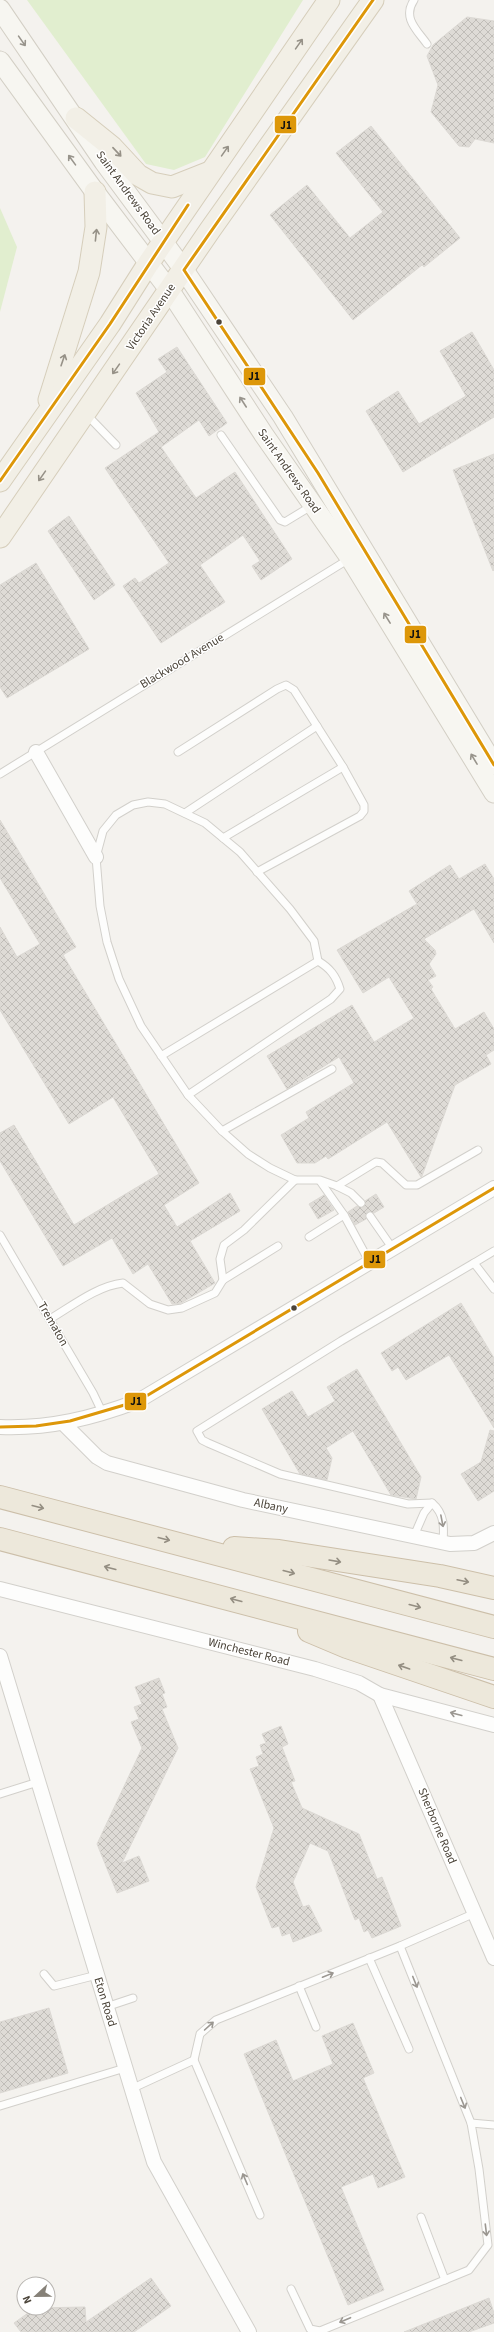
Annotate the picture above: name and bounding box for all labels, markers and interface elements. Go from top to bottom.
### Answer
one-way arrow [18,35,26,46]
one-way arrow [295,38,303,49]
line badge: J1 [274,115,297,134]
text: J1 [280,118,292,133]
one-way arrow [221,145,229,156]
one-way arrow [112,147,122,157]
street label: Saint Andrews Road [92,148,164,238]
one-way arrow [68,155,76,166]
one-way arrow [92,229,99,242]
street label: Victoria Avenue [122,280,180,354]
unlabelled marker [214,317,224,327]
one-way arrow [59,355,67,367]
one-way arrow [112,363,120,374]
line badge: J1 [243,367,266,386]
text: J1 [248,369,260,384]
one-way arrow [239,397,247,408]
street label: Saint Andrews Road [253,425,325,517]
one-way arrow [38,470,46,481]
one-way arrow [383,612,391,624]
line badge: J1 [404,625,427,644]
text: J1 [409,627,421,642]
street label: Blackwood Avenue [137,629,227,693]
one-way arrow [469,753,477,765]
line badge: J1 [363,1250,386,1269]
text: J1 [369,1252,381,1267]
street label: Trematon [33,1299,73,1349]
unlabelled marker [289,1303,299,1313]
line badge: J1 [124,1392,147,1411]
text: J1 [130,1394,142,1409]
street label: Albany [252,1494,290,1518]
one-way arrow [31,1504,44,1511]
one-way arrow [439,1515,447,1528]
one-way arrow [157,1536,170,1543]
one-way arrow [328,1557,341,1565]
one-way arrow [104,1563,117,1571]
one-way arrow [283,1569,296,1576]
one-way arrow [456,1577,469,1585]
one-way arrow [230,1596,243,1604]
one-way arrow [408,1603,421,1610]
street label: Winchester Road [206,1634,292,1670]
one-way arrow [450,1655,463,1662]
one-way arrow [398,1663,411,1670]
one-way arrow [450,1710,463,1717]
street label: Sherborne Road [413,1785,461,1867]
one-way arrow [322,1970,334,1978]
street label: Eton Road [89,1975,121,2029]
one-way arrow [411,1976,419,1988]
one-way arrow [204,2021,215,2030]
one-way arrow [459,2096,467,2108]
one-way arrow [240,2174,248,2186]
one-way arrow [482,2223,490,2236]
north arrow [16,2276,56,2316]
text: N [19,2293,36,2306]
one-way arrow [340,2317,352,2325]

